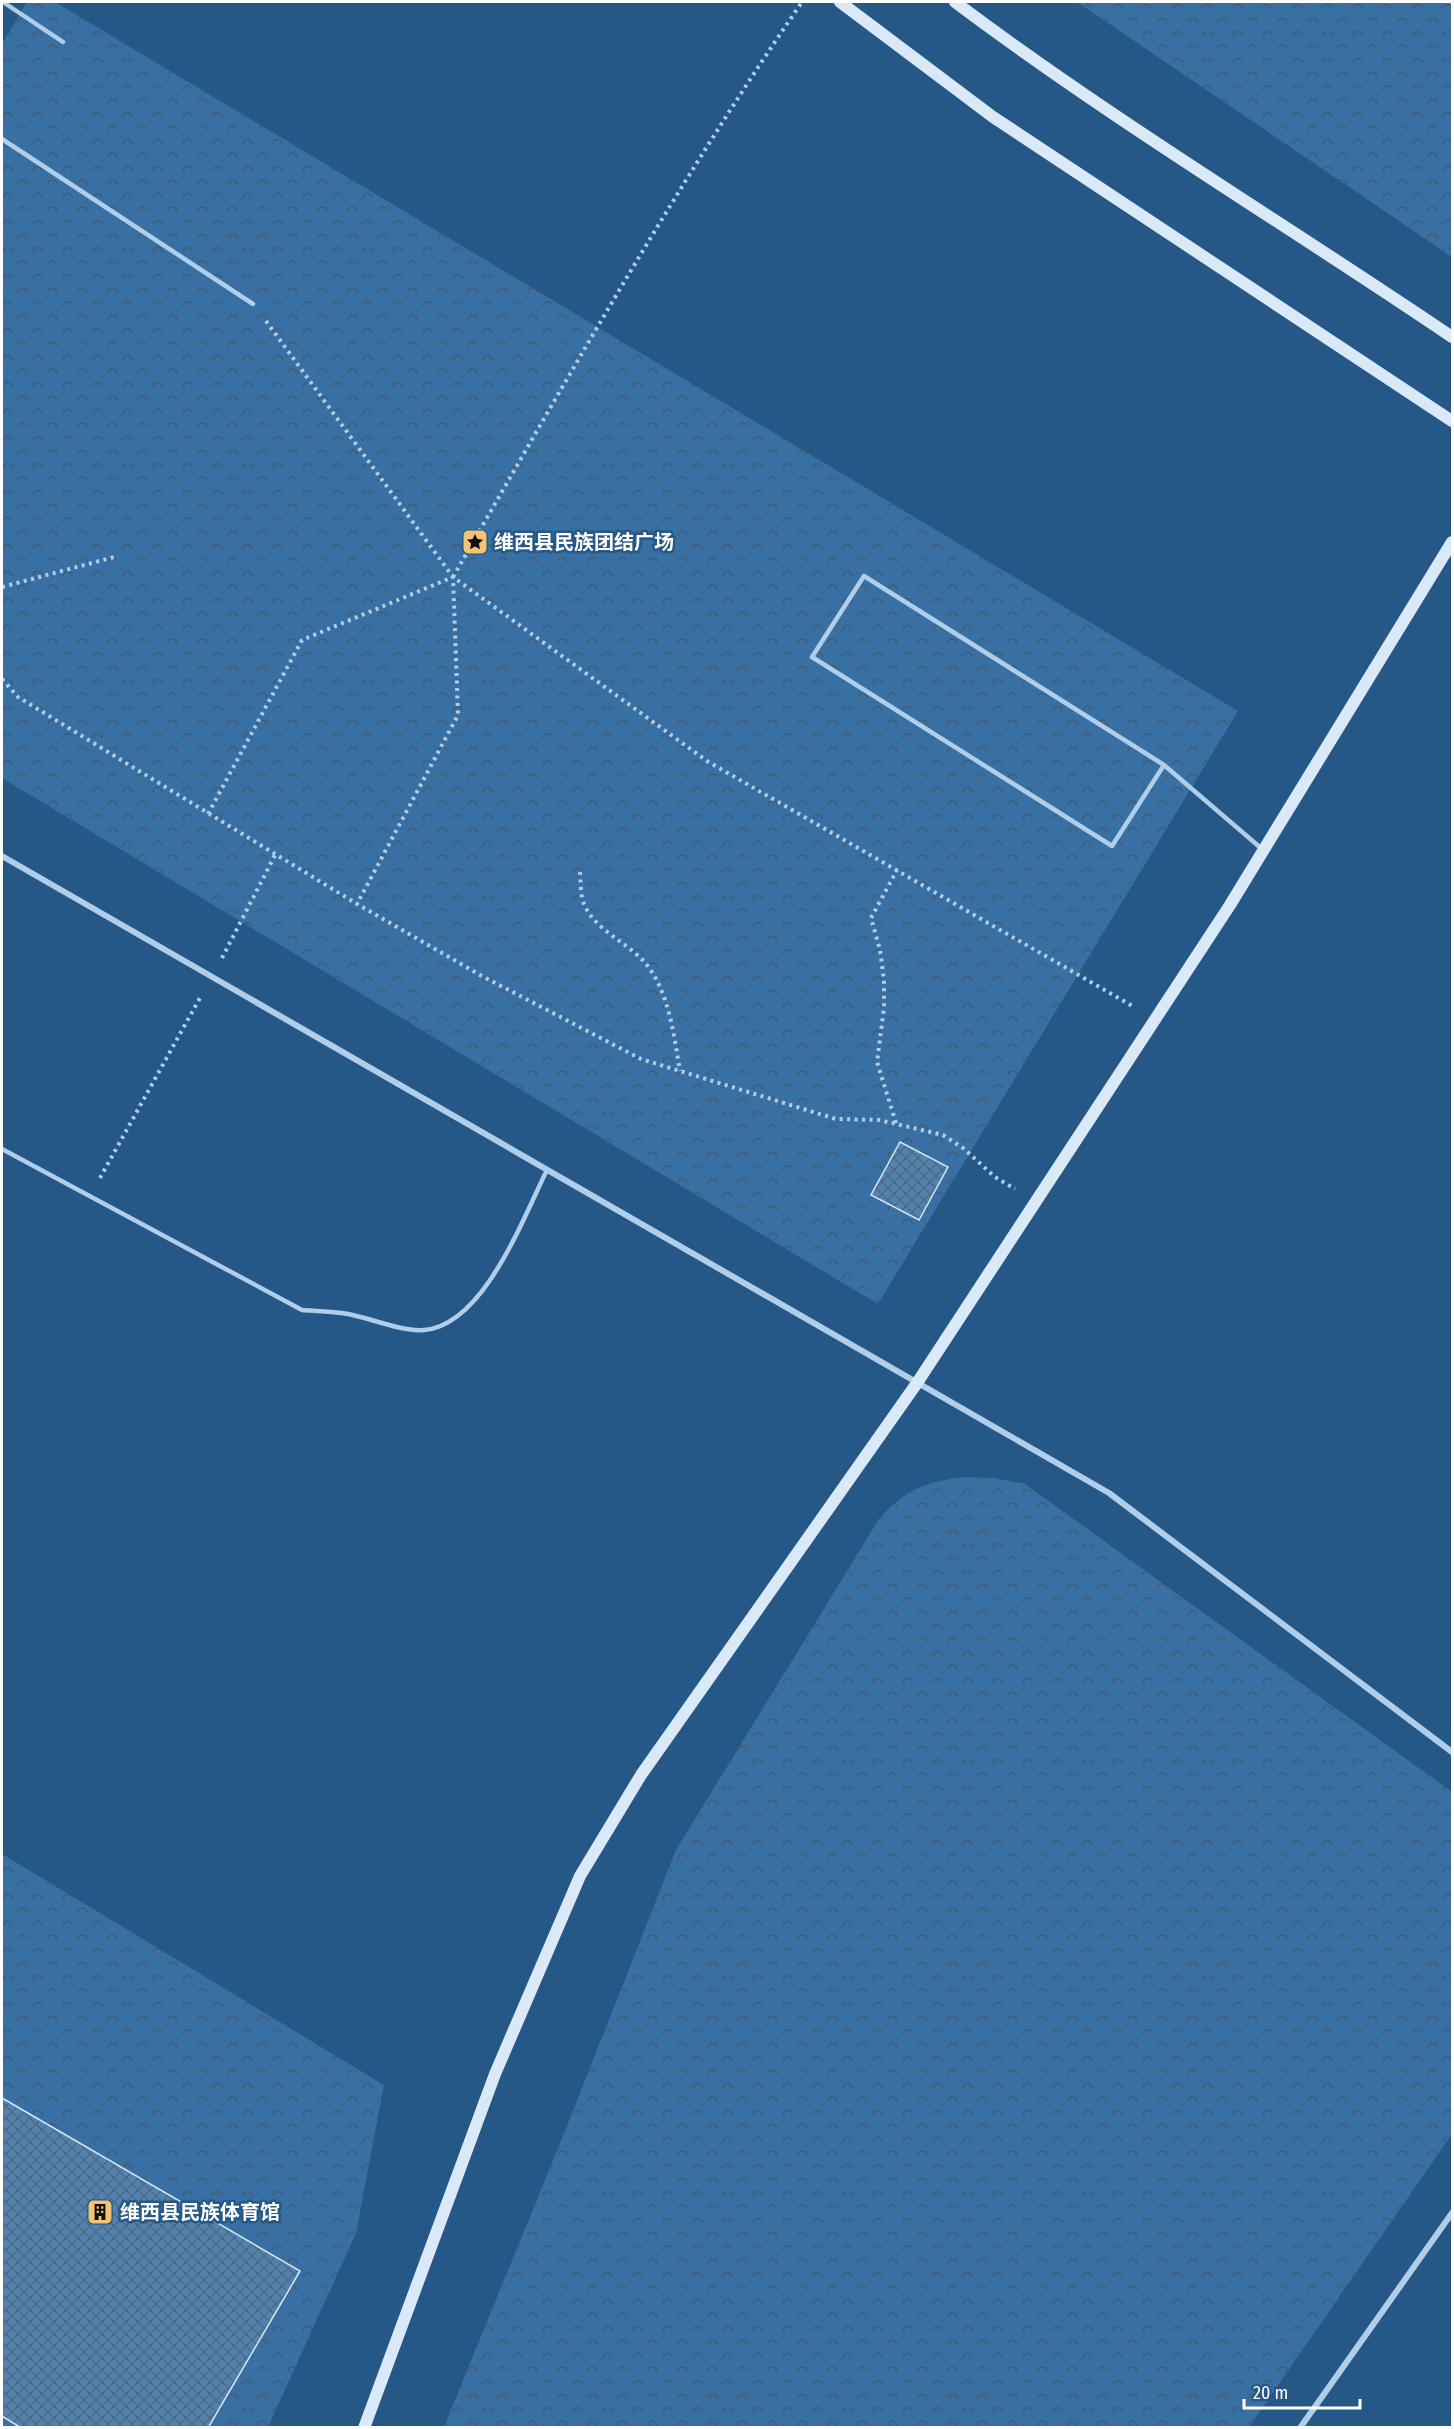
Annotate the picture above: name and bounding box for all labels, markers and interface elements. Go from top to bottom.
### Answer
place icon: 维西县民族团结广场 [460,527,490,557]
place label: 维西县民族团结广场 [494,530,674,554]
building icon: 维西县民族体育馆 [85,2197,115,2227]
place label: 维西县民族体育馆 [120,2200,280,2224]
scale bar [1244,2372,1360,2410]
text: 20 m [1253,2382,1288,2404]

